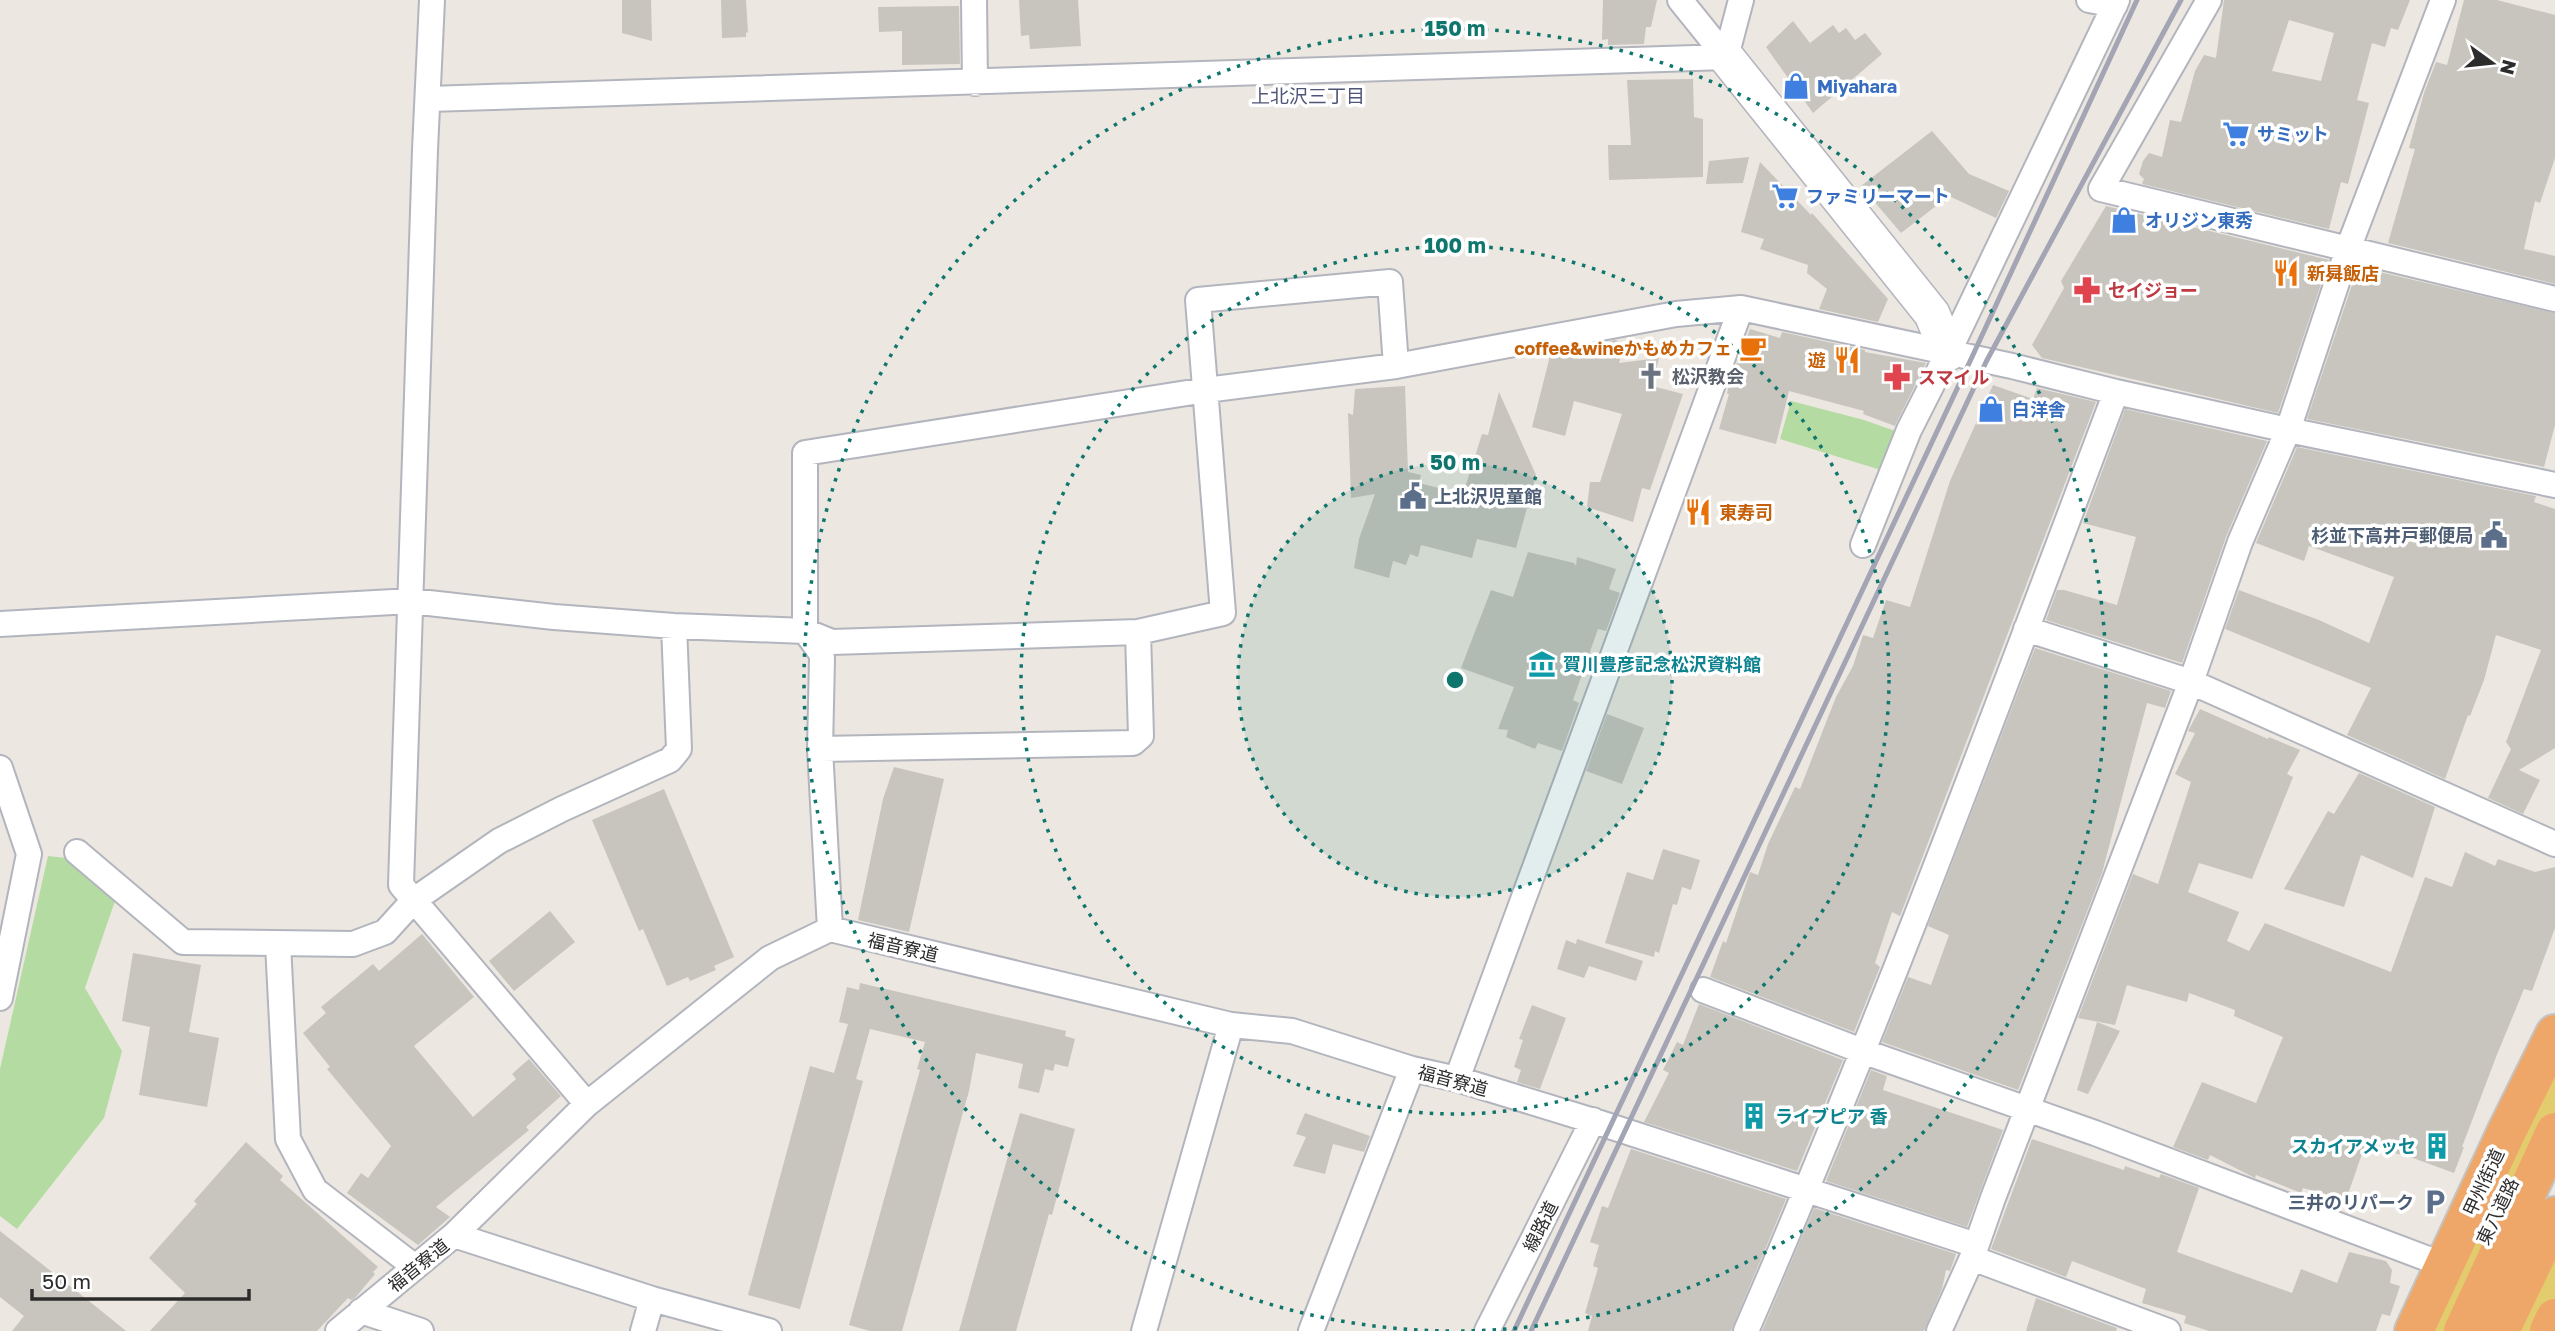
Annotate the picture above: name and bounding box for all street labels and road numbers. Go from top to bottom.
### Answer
street label: 福音寮道 [865,928,941,966]
street label: 福音寮道 [1415,1060,1491,1100]
street label: 甲州街道 [2458,1145,2508,1219]
street label: 東八道路 [2471,1174,2523,1248]
street label: 線路道 [1518,1197,1562,1255]
street label: 福音寮道 [383,1234,453,1296]

